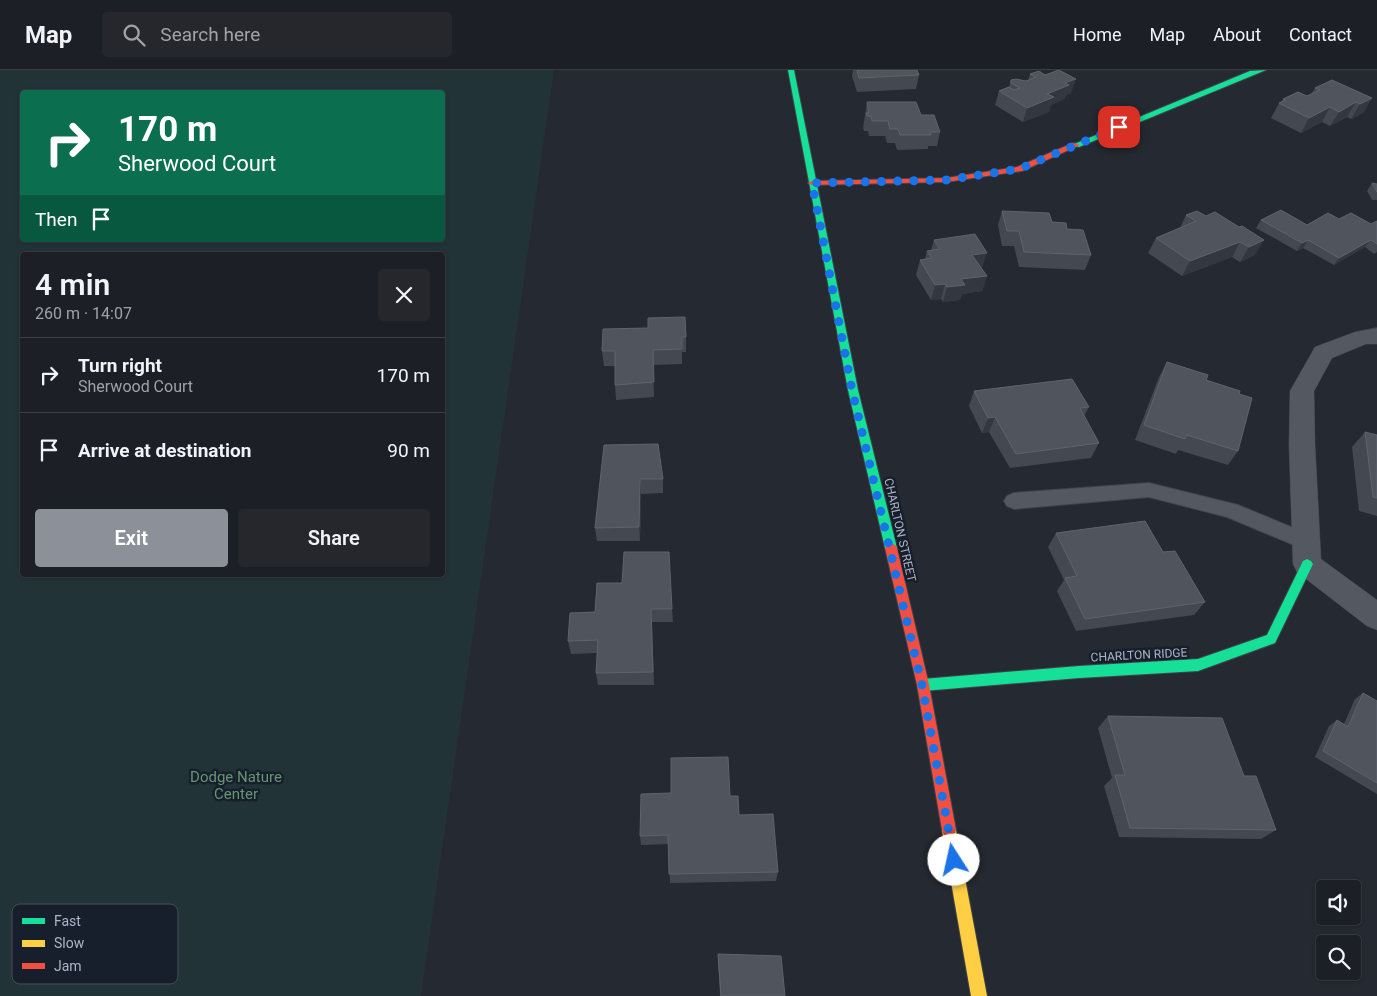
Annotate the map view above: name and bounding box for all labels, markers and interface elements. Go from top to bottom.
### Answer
search box [102,12,452,57]
text: Map [25,21,72,49]
icon: search [120,21,148,49]
text: Search here [160,23,260,46]
text: Home [1073,24,1122,45]
text: Map [1150,24,1185,45]
text: About [1213,24,1261,45]
text: Contact [1289,24,1352,45]
pin [1098,106,1140,148]
text: 170 m [118,109,217,150]
icon: right [35,110,100,175]
icon: arrive [1105,113,1133,141]
text: Sherwood Court [118,151,276,176]
icon: arrive [87,205,115,233]
text: Then [35,208,77,231]
text: 4 min [35,267,110,302]
button: close [378,269,430,321]
text: 260 m · 14:07 [35,304,132,323]
text: Turn right [78,354,162,377]
icon: right [35,361,63,389]
text: 170 m [377,364,430,387]
text: Sherwood Court [78,377,193,396]
icon: arrive [35,436,63,464]
text: Arrive at destination [78,439,251,462]
text: 90 m [387,439,430,462]
street label: CHARLTON STREET [881,477,919,583]
button: Exit [35,509,228,567]
button: Share [238,509,430,567]
street label: CHARLTON RIDGE [1090,645,1188,665]
park label: Dodge Nature Center [190,768,282,803]
position arrow [927,833,979,885]
map controls [1316,880,1361,980]
button: sound [1316,880,1361,925]
legend [12,904,178,984]
text: Fast [54,913,81,929]
text: Slow [54,935,85,951]
button: search [1316,935,1361,980]
text: Jam [54,958,82,974]

